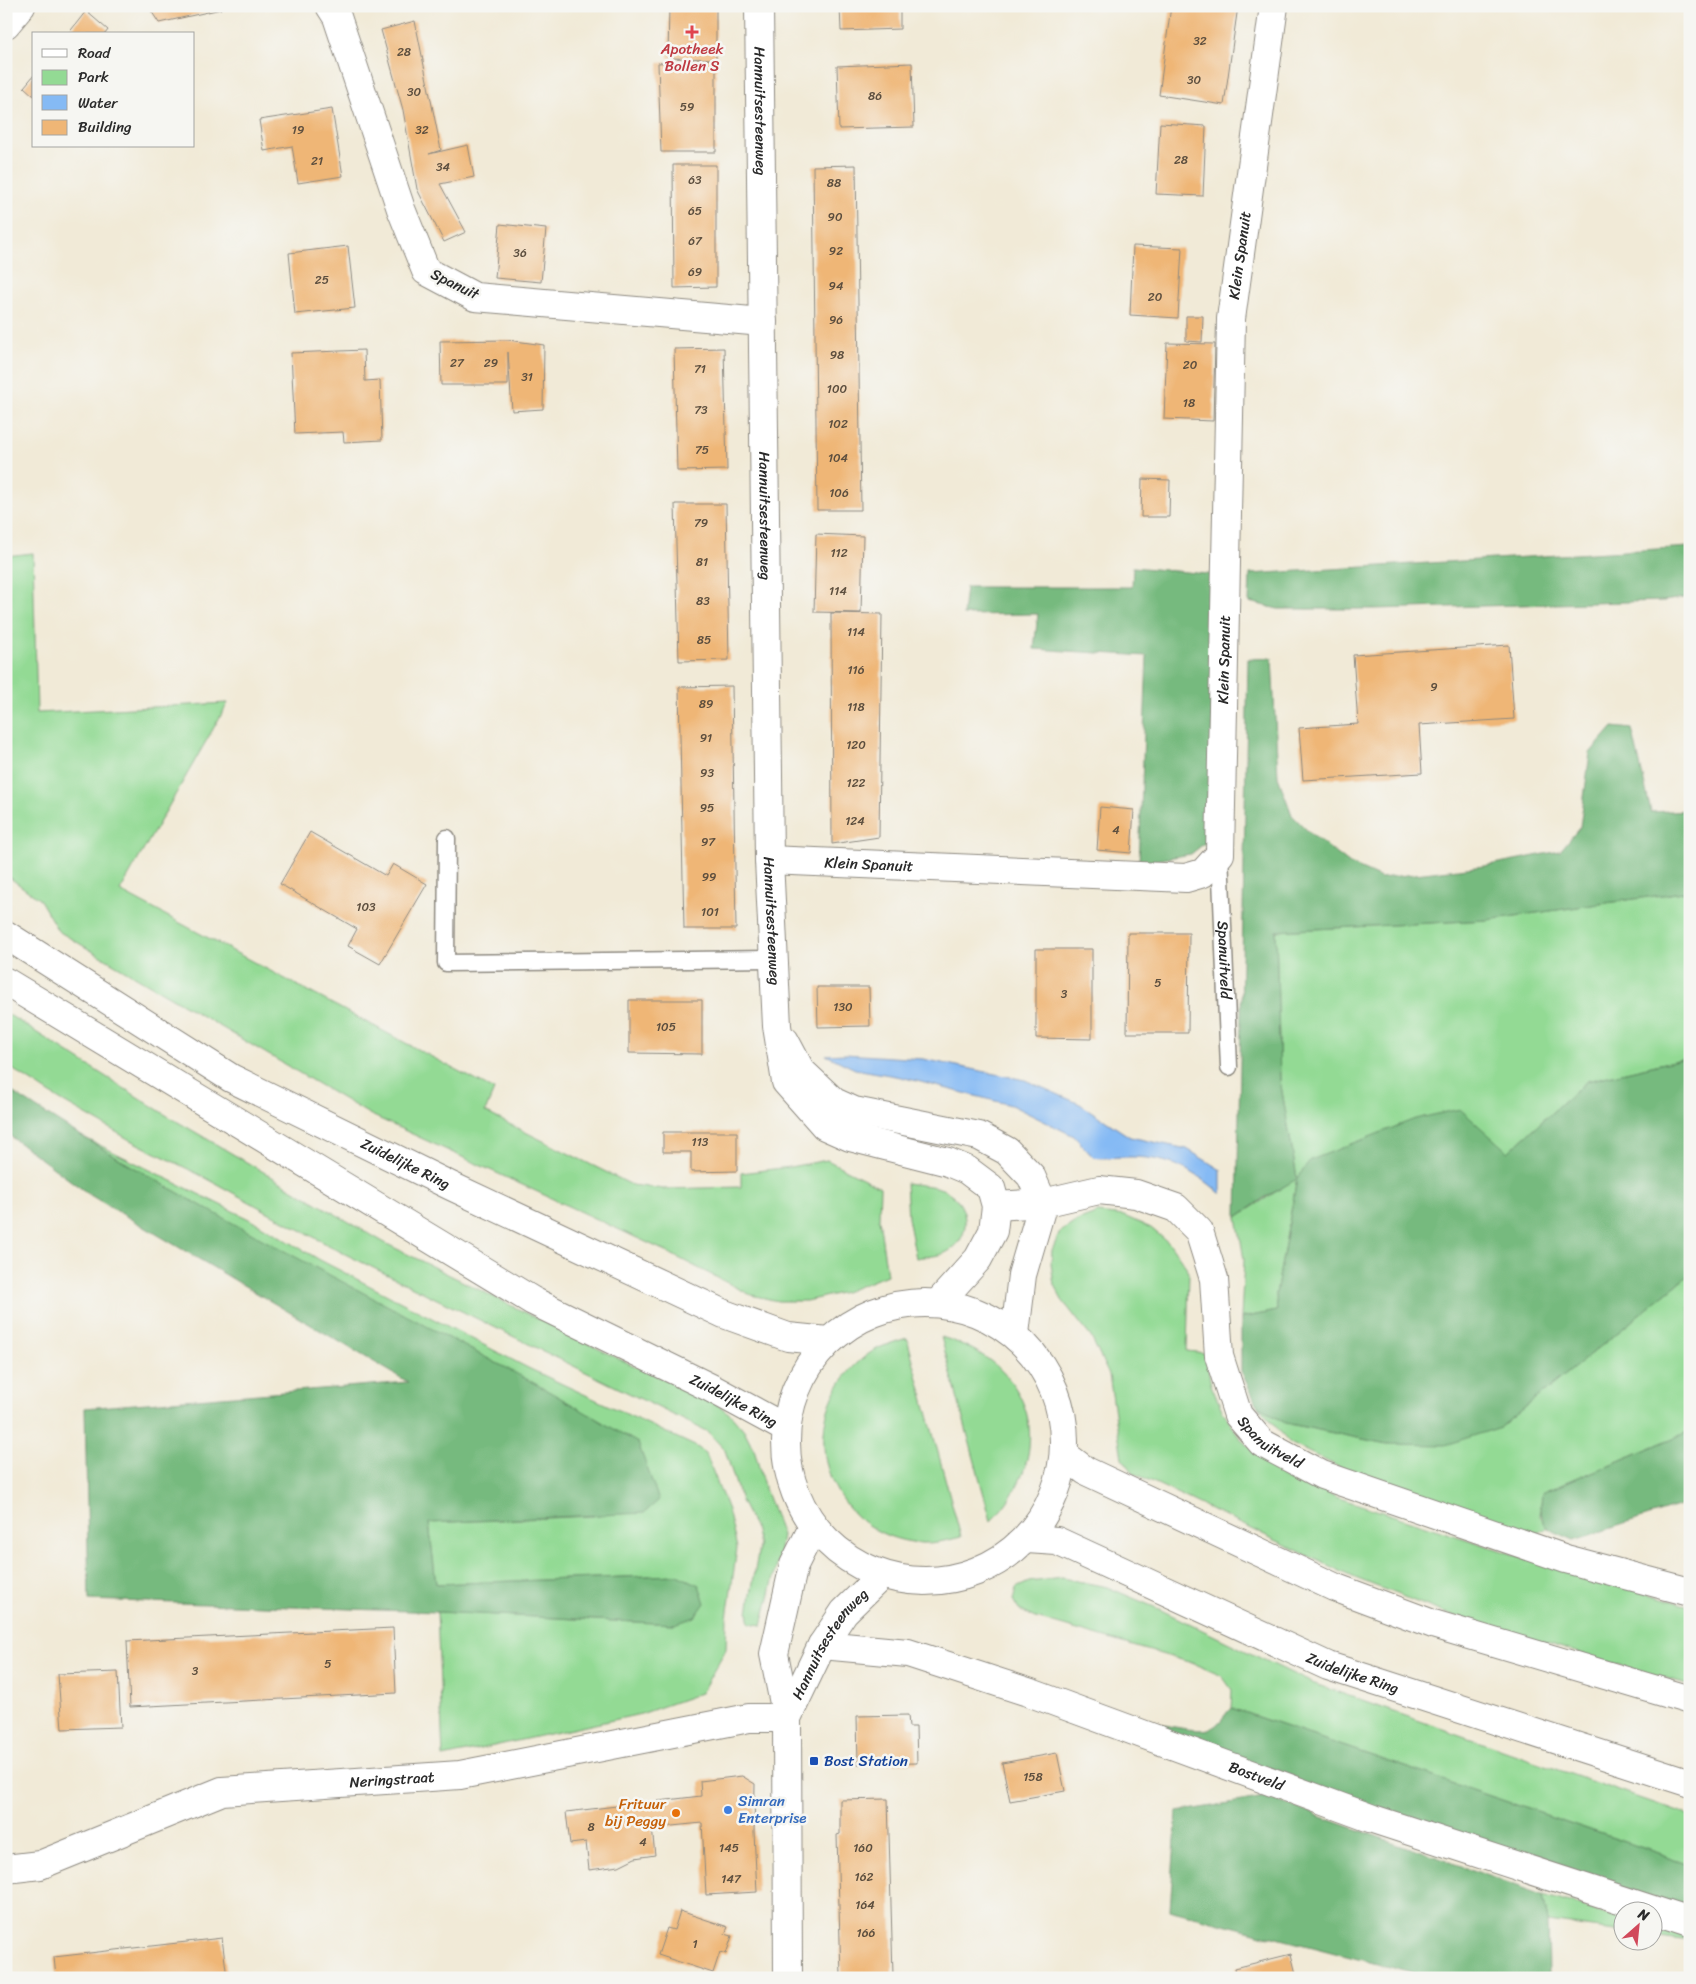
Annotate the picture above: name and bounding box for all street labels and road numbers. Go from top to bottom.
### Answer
street label: Hannuitsesteenweg [746,46,774,176]
street label: Klein Spanuit [1221,209,1259,301]
street label: Spanuit [426,261,485,307]
street label: Hannuitsesteenweg [751,451,779,581]
street label: Klein Spanuit [1210,614,1238,704]
street label: Klein Spanuit [824,849,914,879]
street label: Hannuitsesteenweg [756,856,788,986]
street label: Spanuitveld [1210,920,1239,1001]
street label: Zuidelijke Ring [356,1131,455,1197]
street label: Zuidelijke Ring [685,1366,783,1435]
street label: Spanuitveld [1231,1409,1309,1476]
street label: Hannuitsesteenweg [785,1582,874,1704]
street label: Zuidelijke Ring [1302,1645,1402,1701]
street label: Bostveld [1225,1754,1289,1799]
street label: Neringstraat [348,1764,436,1795]

